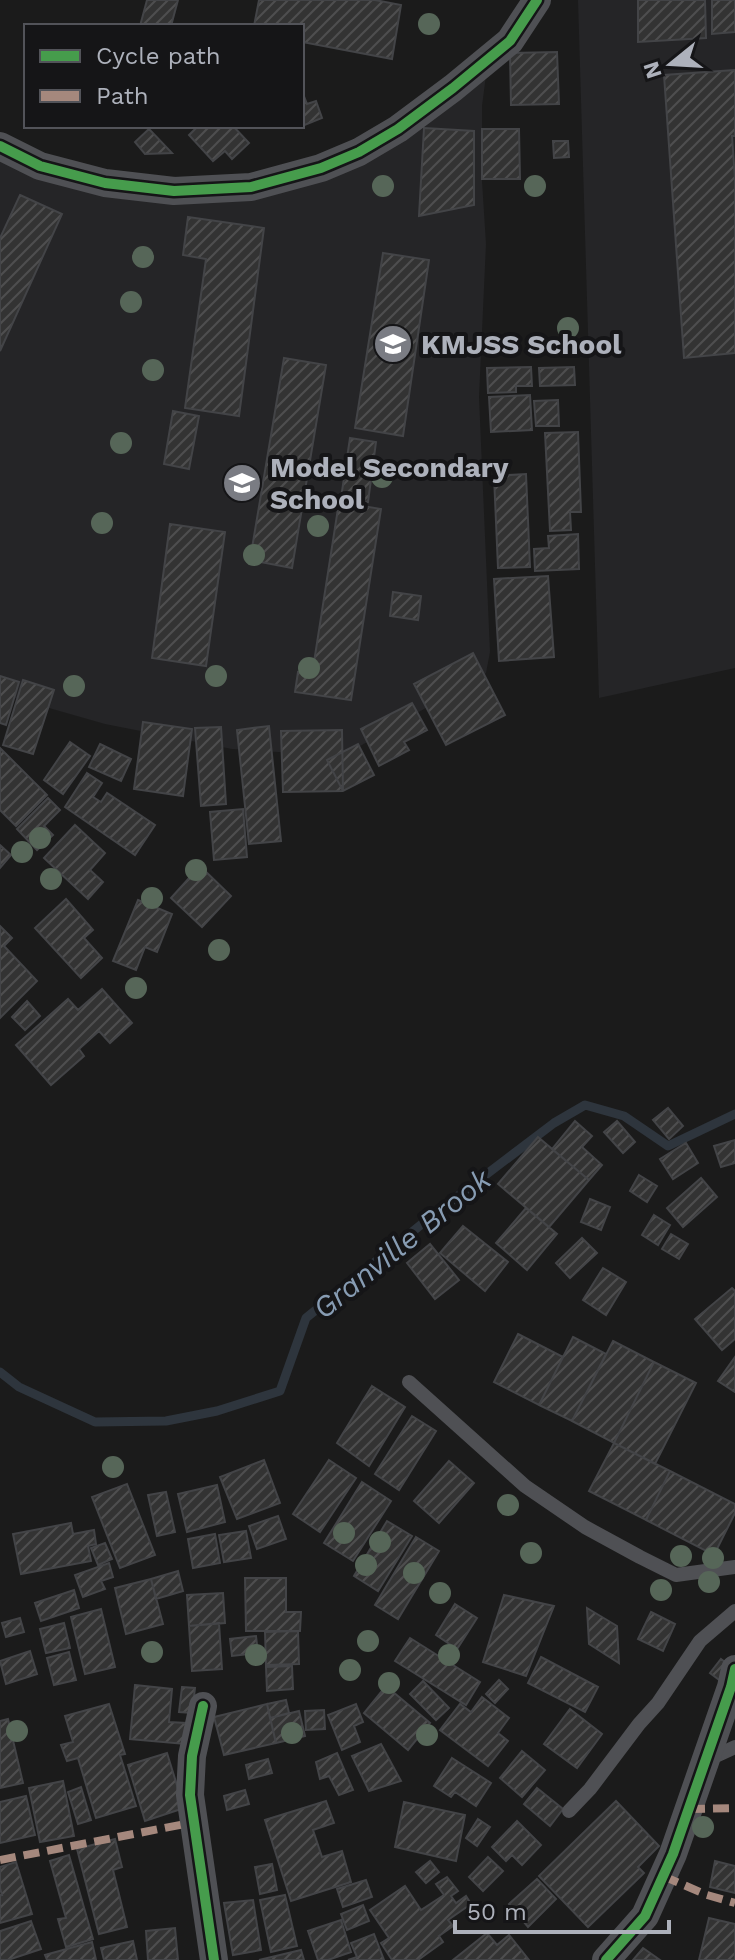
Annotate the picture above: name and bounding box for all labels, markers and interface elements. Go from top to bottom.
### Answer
legend [24,24,304,128]
north arrow [631,24,711,104]
text: Cycle path [96,42,221,70]
text: N [638,58,667,82]
text: Path [96,82,149,110]
school or university icon: KMJSS School [372,323,414,365]
place label: KMJSS School [421,328,622,361]
place label: Model Secondary School [270,451,509,516]
school or university icon: Model Secondary School [221,462,263,504]
water label: Granville Brook [306,1160,499,1326]
scale bar [455,1884,669,1934]
text: 50 m [467,1898,527,1926]

